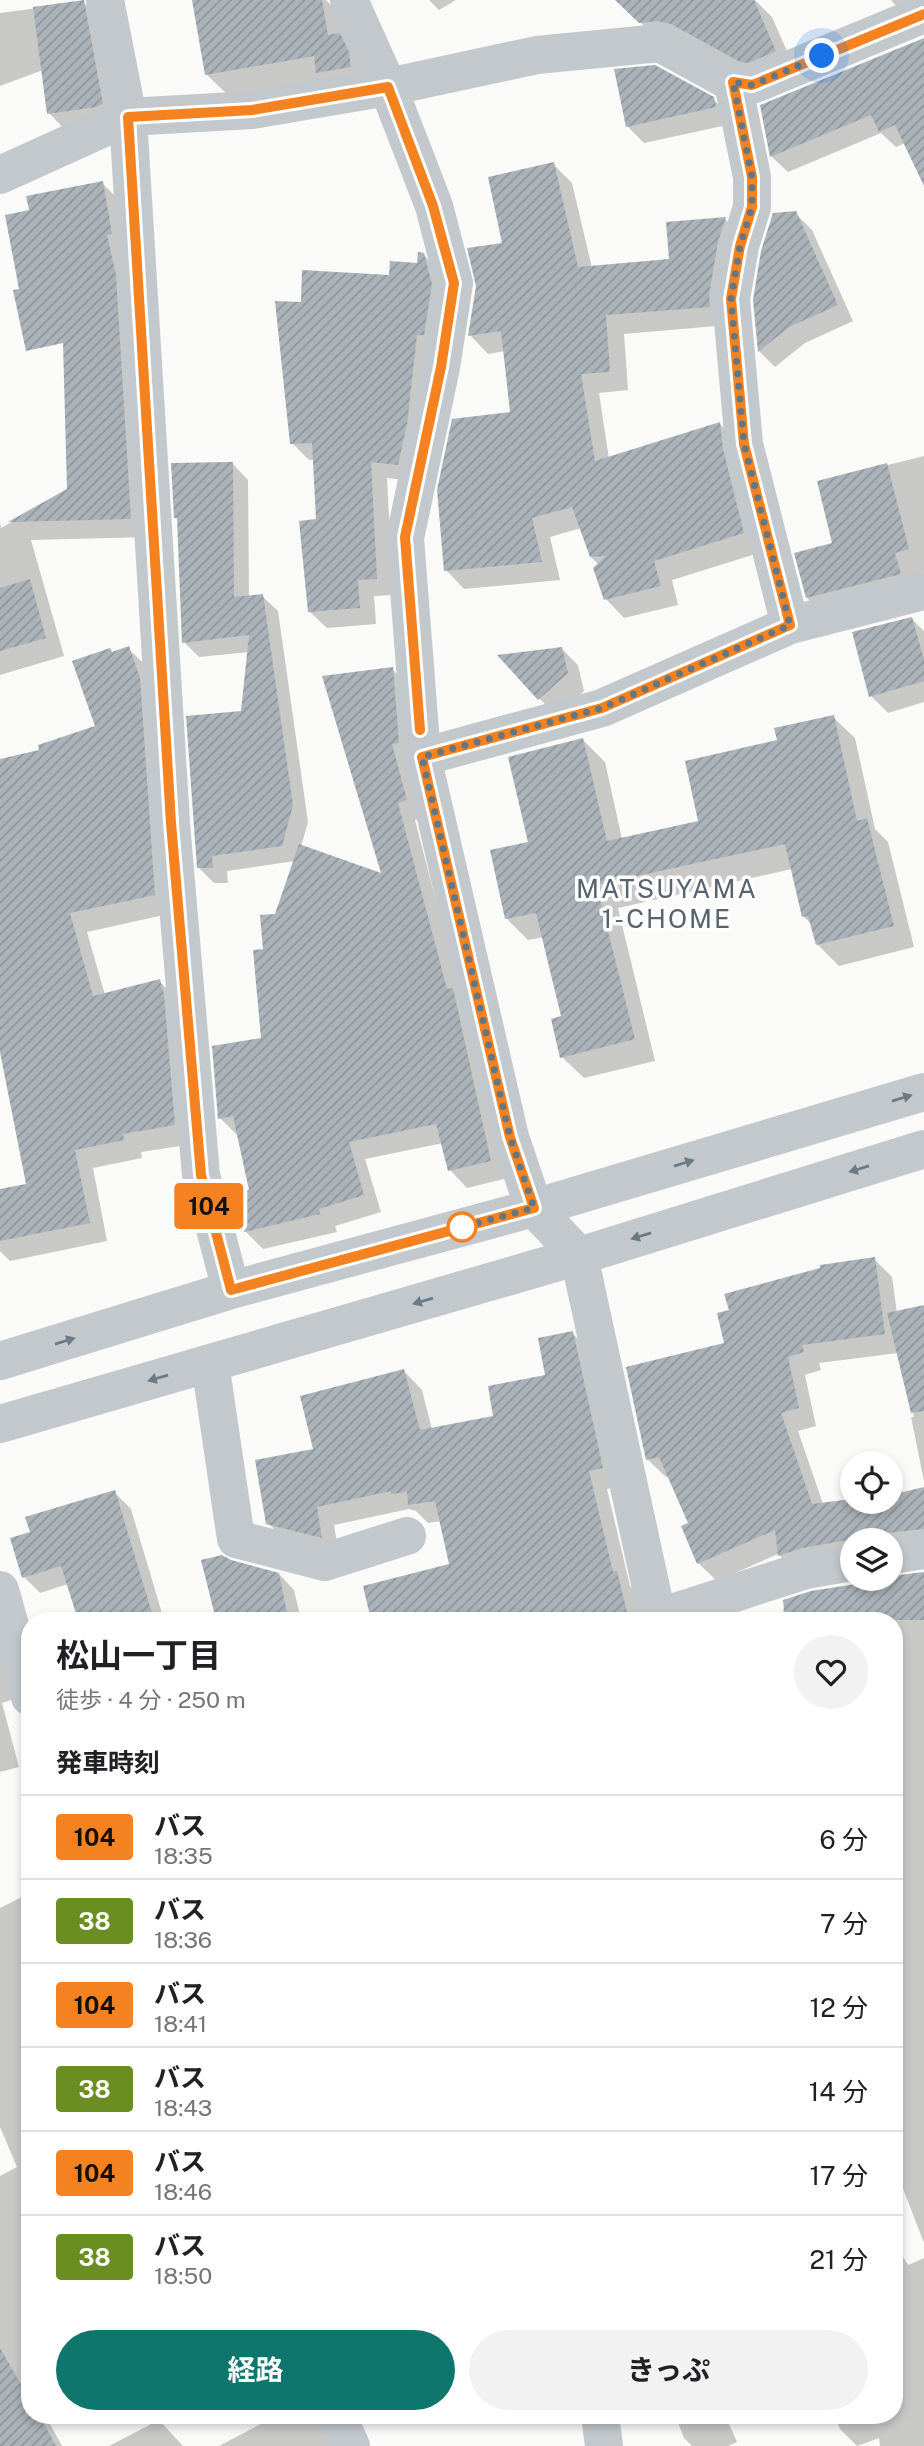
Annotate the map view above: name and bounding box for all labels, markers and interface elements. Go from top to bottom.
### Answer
your location [804,38,839,73]
district label: MATSUYAMA 1-CHOME [576,873,758,934]
one-way arrow [892,1093,913,1103]
one-way arrow [674,1158,695,1168]
one-way arrow [848,1164,869,1174]
line badge: 104 [169,1183,249,1229]
text: 104 [188,1192,230,1220]
unlabelled marker [447,1212,477,1242]
one-way arrow [631,1231,652,1242]
one-way arrow [412,1296,434,1307]
one-way arrow [55,1335,76,1345]
one-way arrow [147,1374,168,1384]
map controls [840,1451,903,1591]
button: locate [840,1451,903,1514]
button: layers [840,1528,903,1591]
button: heart [794,1635,868,1709]
text: 松山一丁目 [56,1636,221,1674]
text: 徒歩 · 4 分 · 250 m [56,1686,246,1713]
text: 発車時刻 [56,1747,160,1778]
text: バス [154,1810,206,1841]
text: 104 [74,1823,115,1851]
text: 6 分 [819,1824,868,1855]
text: 18:35 [154,1842,213,1869]
text: バス [154,1894,206,1925]
text: 38 [79,1907,111,1935]
text: 7 分 [820,1908,868,1939]
text: 18:36 [154,1926,212,1953]
text: バス [154,1978,206,2009]
text: 104 [74,1991,115,2019]
text: 12 分 [810,1992,868,2023]
text: 18:41 [154,2010,207,2037]
text: バス [154,2062,206,2093]
text: 38 [79,2075,111,2103]
text: 14 分 [809,2076,868,2107]
text: 18:43 [154,2094,212,2121]
text: バス [154,2146,206,2177]
text: 104 [74,2159,115,2187]
text: 17 分 [809,2160,868,2191]
text: 18:46 [154,2178,212,2205]
text: バス [154,2230,206,2261]
text: 38 [79,2243,111,2271]
text: 21 分 [810,2244,868,2275]
text: 18:50 [154,2262,212,2289]
button: 経路 [56,2330,455,2410]
button: きっぷ [469,2330,868,2410]

